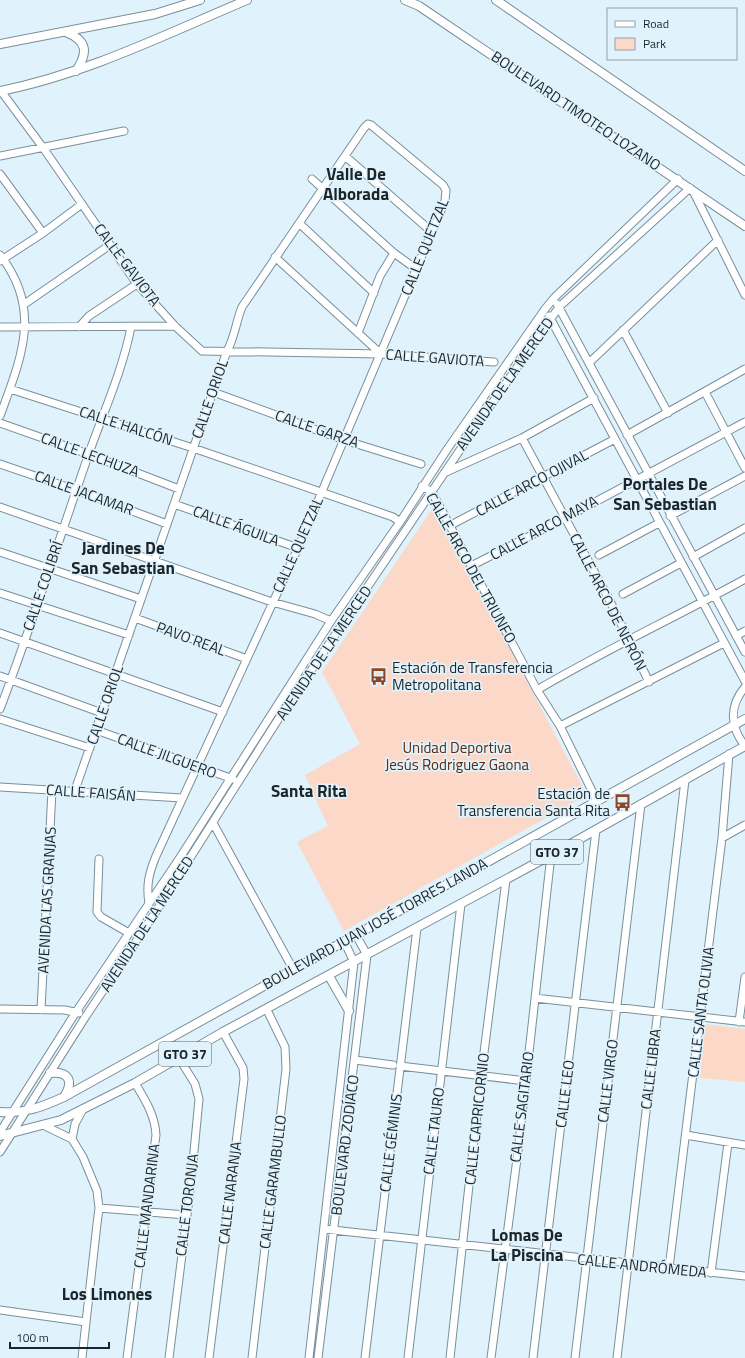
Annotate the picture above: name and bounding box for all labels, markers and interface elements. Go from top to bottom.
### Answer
legend [607,8,737,60]
text: Road [643,14,669,33]
text: Park [643,34,666,53]
street label: BOULEVARD TIMOTEO LOZANO [487,45,666,176]
district label: Valle De Alborada [323,161,389,207]
street label: CALLE QUETZAL [395,195,454,299]
street label: CALLE GAVIOTA [88,218,166,311]
street label: AVENIDA DE LA MERCED [450,312,559,455]
street label: CALLE GAVIOTA [385,343,485,372]
street label: CALLE ORIOL [185,356,234,442]
street label: CALLE HALCÓN [76,400,176,451]
street label: CALLE GARZA [272,403,362,454]
street label: CALLE LECHUZA [38,426,143,483]
street label: CALLE ARCO OJIVAL [471,443,592,522]
street label: CALLE JACAMAR [31,464,137,521]
district label: Portales De San Sebastian [613,471,717,517]
street label: CALLE ARCO DEL TRIUNFO [420,488,523,647]
street label: CALLE ARCO MAYA [486,489,602,566]
street label: CALLE QUETZAL [266,493,329,597]
street label: CALLE ÁGUILA [190,499,283,552]
street label: CALLE ARCO DE NERÓN [564,529,653,674]
district label: Jardines De San Sebastian [71,535,175,581]
street label: CALLE COLIBRÍ [16,537,69,634]
street label: AVENIDA DE LA MERCED [270,581,377,725]
street label: PAVO REAL [153,615,229,662]
place label: Estación de Transferencia Metropolitana [392,656,553,696]
street label: CALLE ORIOL [80,662,129,748]
bus stop icon: Estación de Transferencia Metropolitana [369,667,389,687]
street label: CALLE JILGUERO [114,727,220,784]
park label: Unidad Deportiva Jesús Rodriguez Gaona [385,736,530,776]
street label: CALLE FAISÁN [45,778,137,807]
district label: Santa Rita [271,778,347,804]
place label: Estación de Transferencia Santa Rita [457,782,610,822]
bus stop icon: Estación de Transferencia Santa Rita [613,793,633,813]
street label: AVENIDA LAS GRANJAS [31,826,62,974]
road number: GTO 37 [531,840,583,864]
street label: AVENIDA DE LA MERCED [94,851,199,996]
street label: BOULEVARD JUAN JOSÉ TORRES LANDA [258,852,492,995]
street label: CALLE SANTA OLIVIA [681,945,720,1079]
street label: CALLE LIBRA [634,1027,667,1111]
street label: CALLE VIRGO [591,1038,624,1124]
road number: GTO 37 [159,1042,211,1066]
street label: CALLE SAGITARIO [503,1050,540,1164]
street label: CALLE CAPRICORNIO [458,1052,495,1186]
street label: CALLE LEO [549,1059,580,1129]
street label: BOULEVARD ZODÍACO [324,1073,365,1217]
street label: CALLE TAURO [417,1086,450,1176]
street label: CALLE GÉMINIS [373,1092,408,1193]
street label: CALLE GARAMBULLO [253,1114,292,1250]
street label: CALLE NARANJA [212,1140,247,1246]
street label: CALLE MANDARINA [127,1142,166,1269]
street label: CALLE TORONJA [169,1152,204,1257]
district label: Lomas De La Piscina [491,1222,564,1268]
street label: CALLE ANDRÓMEDA [576,1247,708,1284]
district label: Los Limones [62,1281,152,1307]
scale bar [10,1324,109,1350]
text: 100 m [16,1328,49,1347]

